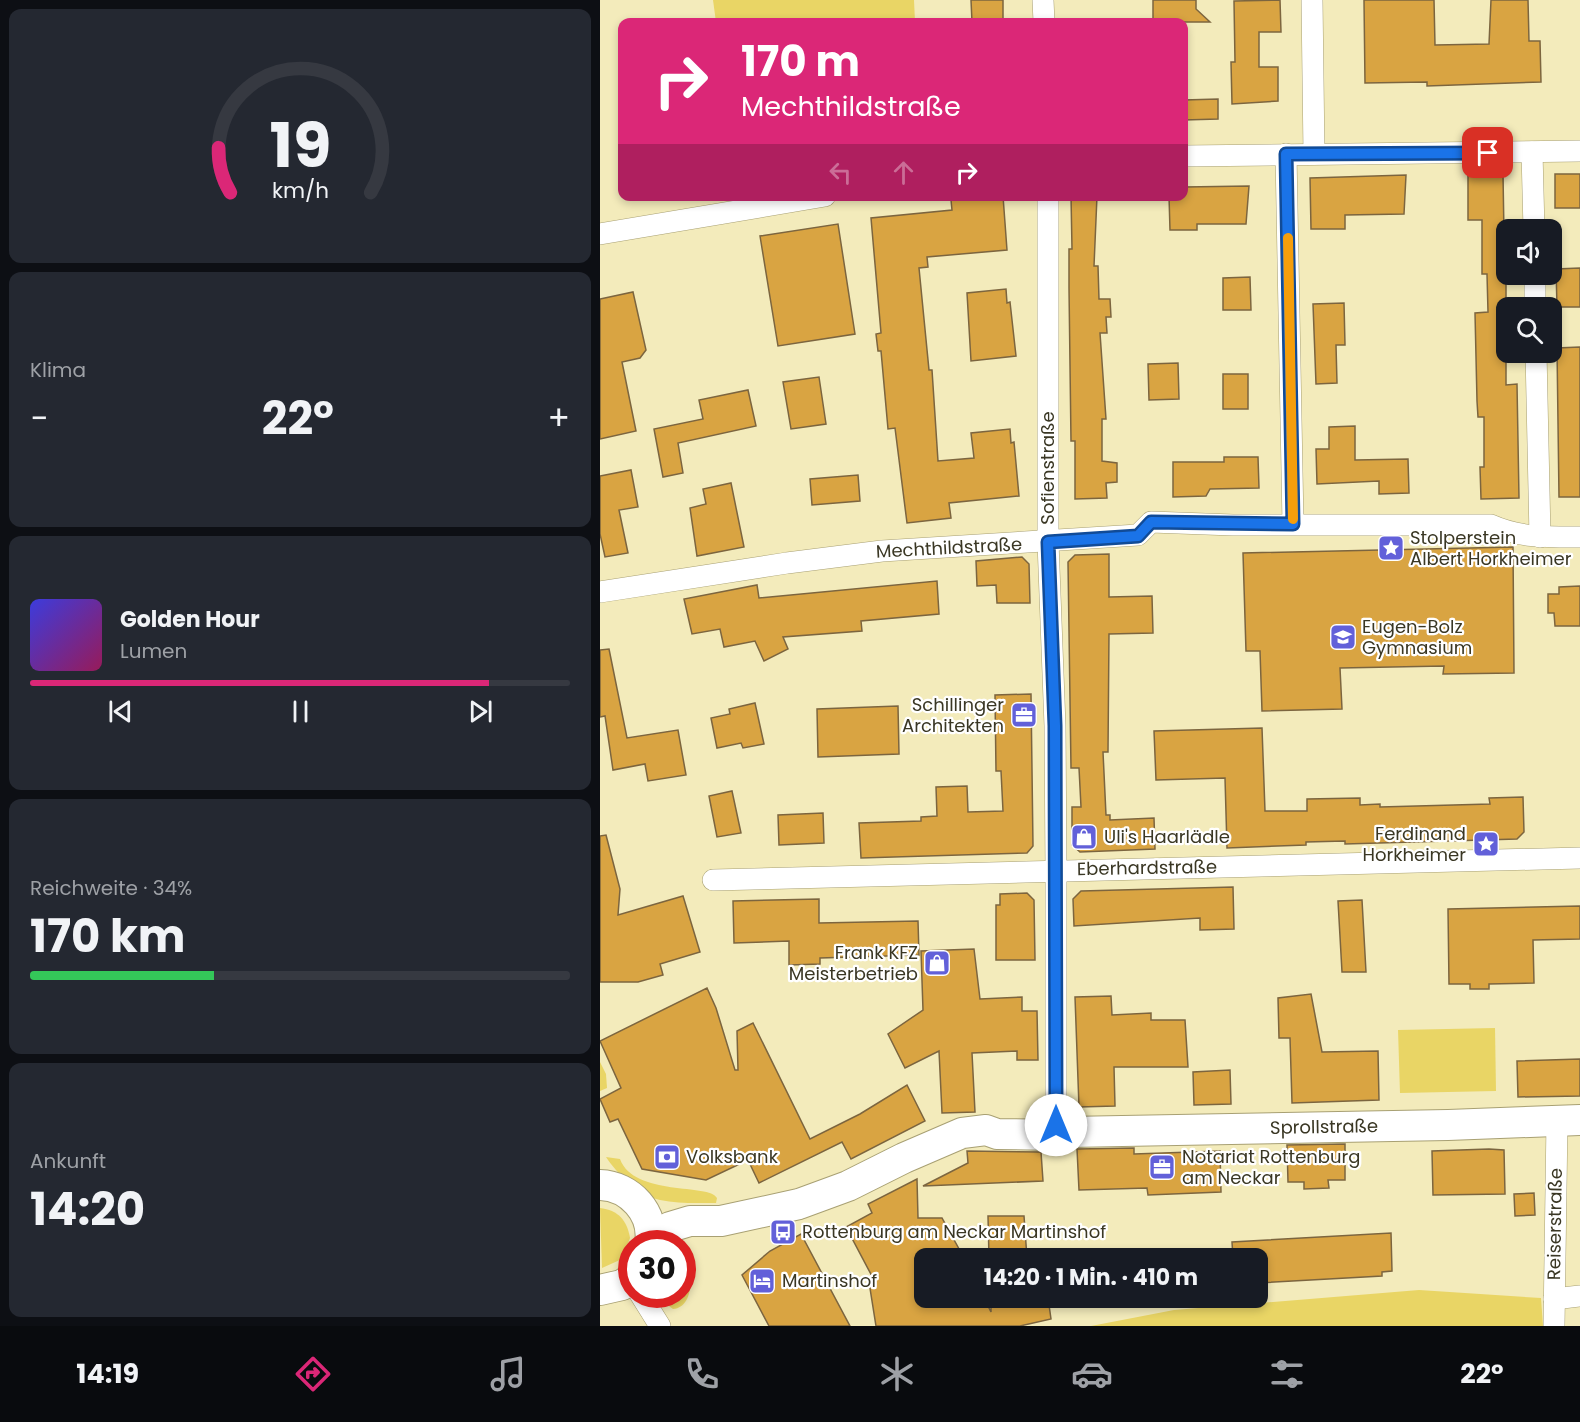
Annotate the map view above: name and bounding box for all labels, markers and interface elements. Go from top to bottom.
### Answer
text: 170 m [741,32,860,91]
icon: right [642,42,720,120]
text: Mechthildstraße [741,88,961,125]
text: 19 [269,101,331,189]
pin [1462,127,1513,178]
icon: arrive [1471,136,1504,169]
icon: left [824,156,857,189]
icon: ahead [887,156,920,189]
icon: right [950,156,983,189]
text: km/h [271,176,329,207]
map controls [1496,219,1562,363]
button: sound [1496,219,1562,285]
button: search [1496,297,1562,363]
text: Klima [30,356,86,384]
text: 22° [262,387,334,450]
text: − [30,395,48,442]
text: + [547,395,570,442]
street label: Sofienstraße [1035,411,1060,525]
place label: Stolperstein Albert Horkheimer [1410,525,1572,571]
street label: Mechthildstraße [875,531,1023,564]
place icon: Stolperstein Albert Horkheimer [1376,533,1406,563]
text: Golden Hour [120,604,260,635]
place label: Eugen-Bolz Gymnasium [1362,614,1472,660]
school or university icon: Eugen-Bolz Gymnasium [1328,622,1358,652]
text: Lumen [120,637,187,665]
place label: Schillinger Architekten [902,692,1004,738]
icon: previous [104,695,137,728]
icon: pause [284,695,317,728]
icon: next [464,695,497,728]
office icon: Schillinger Architekten [1009,700,1039,730]
place label: Ferdinand Horkheimer [1363,821,1466,867]
shop icon: Uli's Haarlädle [1069,822,1099,852]
place label: Uli's Haarlädle [1104,824,1230,849]
place icon: Ferdinand Horkheimer [1471,829,1501,859]
street label: Eberhardstraße [1077,854,1217,881]
text: Reichweite · 34% [30,874,192,902]
text: 170 km [30,905,185,968]
place label: Frank KFZ Meisterbetrieb [789,940,918,986]
shop icon: Frank KFZ Meisterbetrieb [922,948,952,978]
position arrow [1024,1093,1088,1157]
street label: Sprollstraße [1270,1113,1378,1140]
bank icon: Volksbank [652,1142,682,1172]
place label: Volksbank [686,1144,779,1169]
place label: Notariat Rottenburg am Neckar [1182,1144,1360,1190]
text: Ankunft [30,1147,106,1175]
office icon: Notariat Rottenburg am Neckar [1147,1152,1177,1182]
street label: Reiserstraße [1541,1168,1568,1280]
text: 14:20 [30,1178,145,1241]
bus stop icon: Rottenburg am Neckar Martinshof [768,1217,798,1247]
place label: Rottenburg am Neckar Martinshof [802,1219,1106,1244]
speed limit sign: 30 [618,1230,696,1308]
text: 14:20 · 1 Min. · 410 m [984,1262,1198,1293]
hotel icon: Martinshof [747,1266,777,1296]
place label: Martinshof [782,1268,877,1293]
icon: directions [292,1353,334,1395]
icon: music [487,1353,529,1395]
icon: phone [681,1353,723,1395]
icon: climate [876,1353,918,1395]
icon: car [1071,1353,1113,1395]
icon: filters [1266,1353,1308,1395]
text: 14:19 [76,1355,139,1392]
text: 22° [1460,1355,1504,1392]

